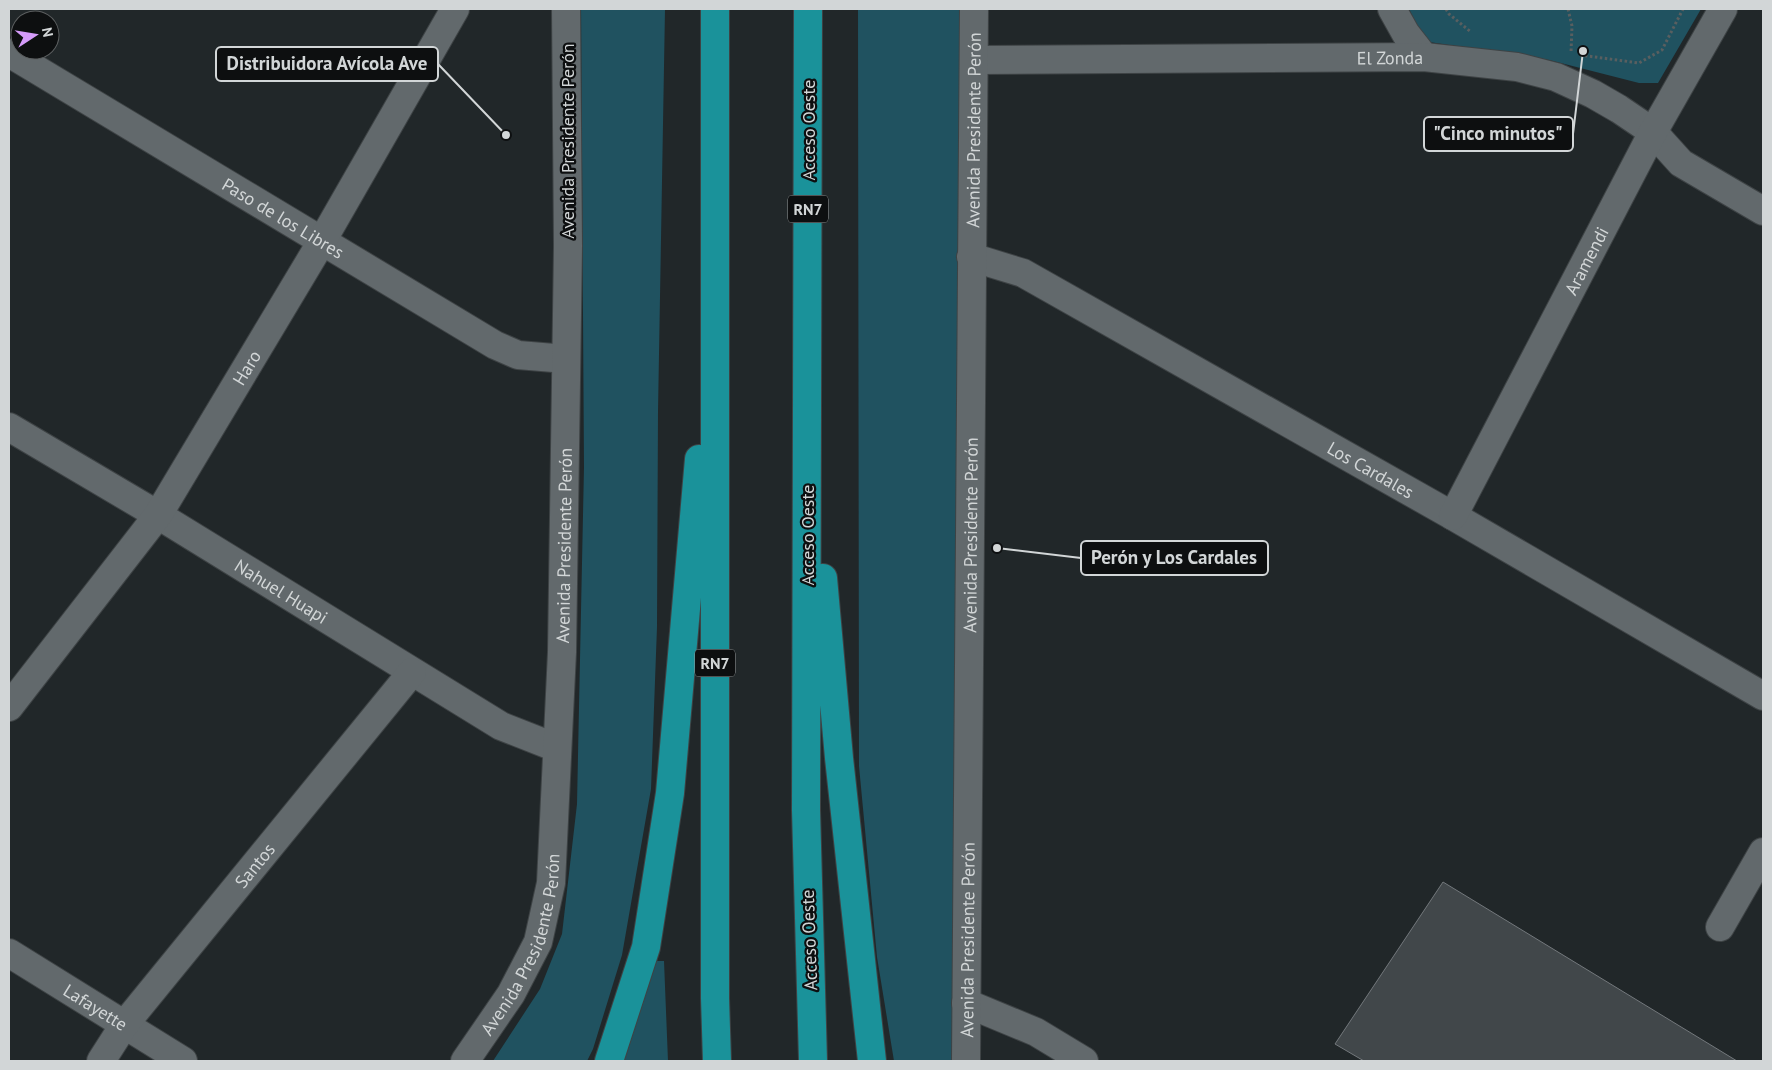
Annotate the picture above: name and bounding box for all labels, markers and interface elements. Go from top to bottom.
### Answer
north arrow [10,10,60,60]
text: N [38,26,57,39]
street label: Avenida Presidente Perón [961,32,985,228]
street label: Avenida Presidente Perón [556,43,579,239]
street label: El Zonda [1357,46,1423,69]
callout: Distribuidora Avícola Ave [216,47,438,81]
text: Distribuidora Avícola Ave [227,51,427,75]
street label: Acceso Oeste [797,80,820,180]
callout: "Cinco minutos" [1424,117,1573,151]
text: "Cinco minutos" [1433,121,1563,145]
street label: Paso de los Libres [218,172,348,263]
road number: RN7 [788,195,828,222]
street label: Aramendi [1559,223,1613,299]
street label: Haro [227,346,266,389]
street label: Los Cardales [1323,436,1418,503]
street label: Avenida Presidente Perón [958,437,982,633]
street label: Avenida Presidente Perón [551,448,577,644]
street label: Acceso Oeste [796,485,819,585]
callout: Perón y Los Cardales [1081,541,1268,575]
text: Perón y Los Cardales [1091,545,1257,569]
street label: Nahuel Huapi [231,554,332,628]
road number: RN7 [695,650,735,676]
street label: Santos [229,838,280,892]
street label: Avenida Presidente Perón [955,842,979,1038]
street label: Avenida Presidente Perón [475,853,564,1039]
street label: Acceso Oeste [796,889,822,991]
street label: Lafayette [59,978,132,1035]

